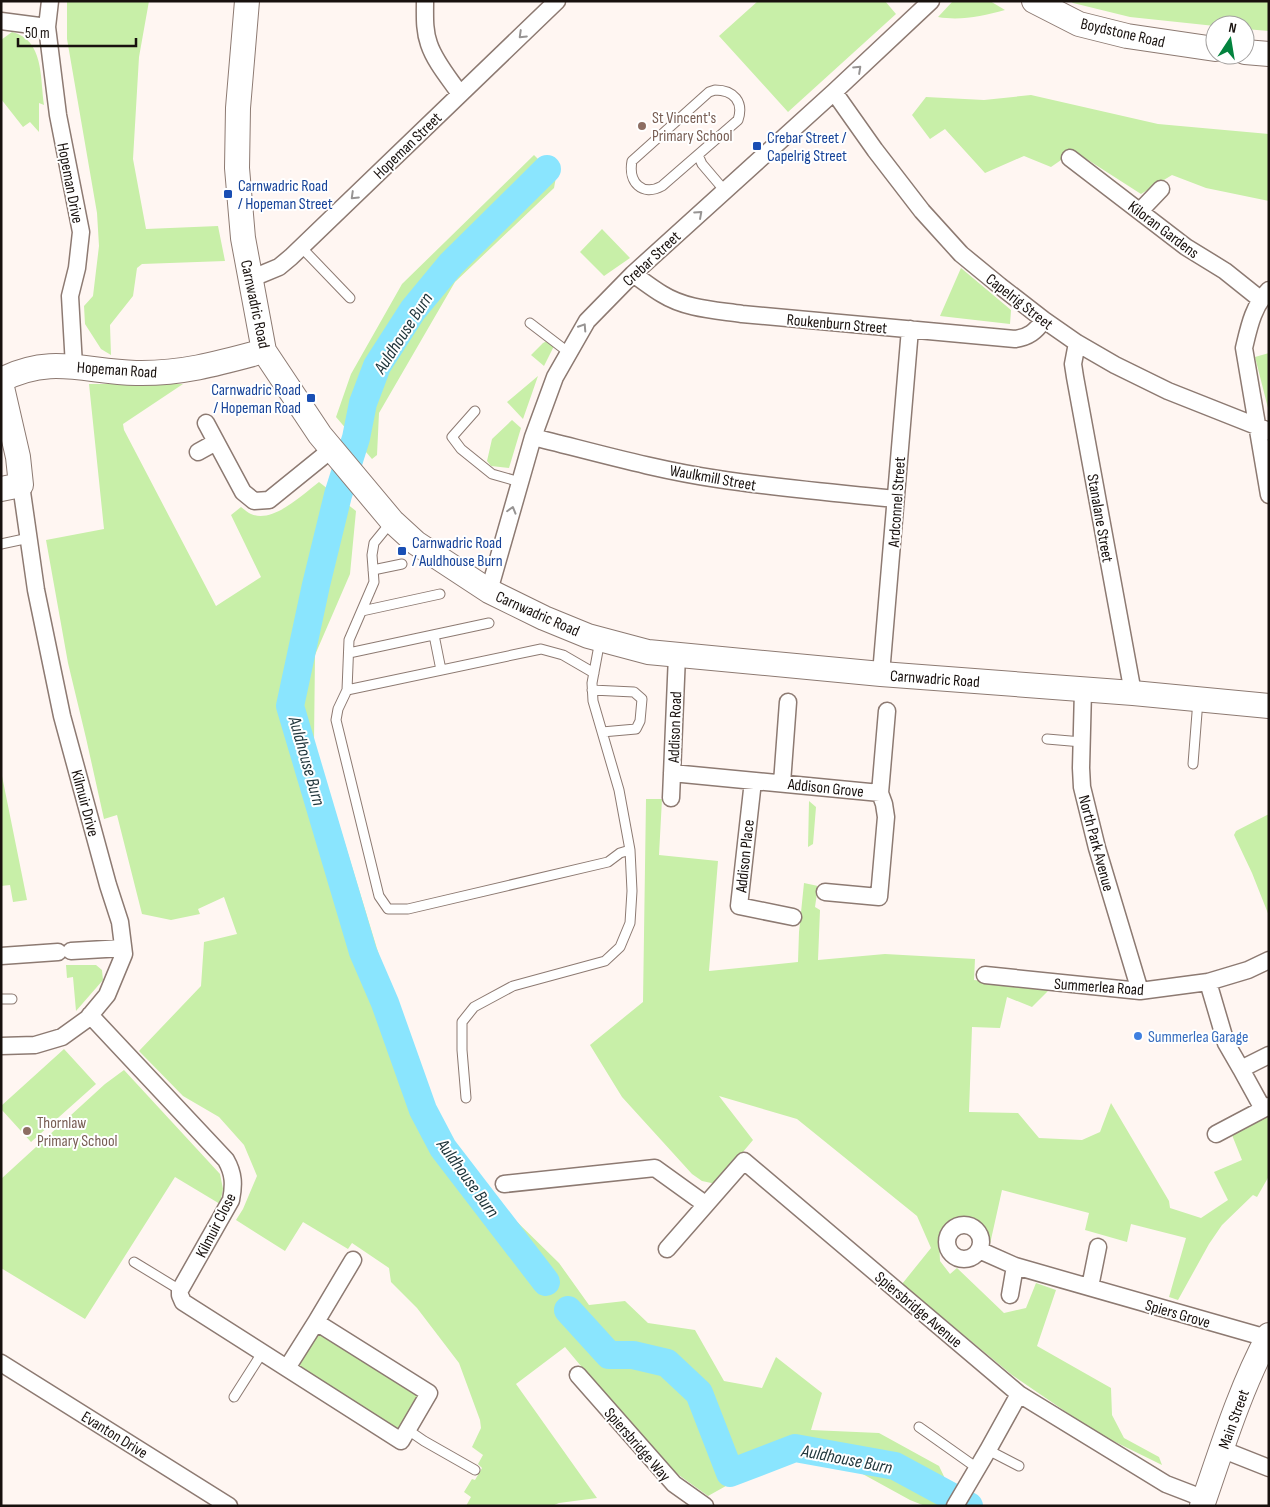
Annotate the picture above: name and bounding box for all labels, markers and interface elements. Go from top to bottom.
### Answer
scale bar [18,15,135,47]
street label: Boydstone Road [1079,15,1167,52]
north arrow [1205,15,1255,65]
text: N [1227,19,1238,37]
text: 50 m [25,24,50,43]
one-way arrow [518,29,527,38]
one-way arrow [853,66,862,75]
street label: Hopeman Street [370,109,446,183]
place label: St Vincent's Primary School [652,109,733,146]
marker: St Vincent's Primary School [636,120,648,132]
place label: Crebar Street / Capelrig Street [767,129,847,166]
marker: Crebar Street / Capelrig Street [751,140,763,152]
street label: Hopeman Drive [52,141,87,225]
place label: Carnwadric Road / Hopeman Street [238,177,333,214]
marker: Carnwadric Road / Hopeman Street [222,188,234,200]
one-way arrow [351,190,360,199]
street label: Kiloran Gardens [1124,197,1203,263]
one-way arrow [694,211,703,220]
street label: Crebar Street [619,227,685,291]
street label: Carnwadric Road [236,258,273,350]
street label: Capelrig Street [982,270,1057,334]
water label: Auldhouse Burn [369,289,437,378]
street label: Roukenburn Street [786,311,888,338]
one-way arrow [577,323,586,333]
street label: Hopeman Road [76,358,158,383]
place label: Carnwadric Road / Hopeman Road [211,381,301,418]
marker: Carnwadric Road / Hopeman Road [305,392,317,404]
street label: Ardconnel Street [885,456,910,549]
street label: Waulkmill Street [668,462,758,495]
street label: Stanalane Street [1082,473,1117,564]
one-way arrow [506,507,516,515]
place label: Carnwadric Road / Auldhouse Burn [412,534,503,571]
marker: Carnwadric Road / Auldhouse Burn [396,545,408,557]
street label: Carnwadric Road [492,587,582,641]
street label: Carnwadric Road [889,667,980,692]
street label: Addison Road [665,691,686,764]
water label: Auldhouse Burn [284,713,329,809]
street label: Kilmuir Drive [67,768,103,839]
street label: Addison Grove [786,775,865,802]
street label: North Park Avenue [1074,793,1118,894]
street label: Addison Place [732,819,759,895]
street label: Summerlea Road [1053,975,1144,1000]
place label: Summerlea Garage [1148,1028,1249,1047]
marker: Summerlea Garage [1132,1030,1144,1042]
place label: Thornlaw Primary School [37,1114,118,1151]
marker: Thornlaw Primary School [21,1125,33,1137]
water label: Auldhouse Burn [432,1134,503,1222]
street label: Kilmuir Close [192,1190,241,1261]
street label: Spiersbridge Avenue [870,1268,966,1352]
street label: Spiers Grove [1143,1296,1212,1333]
street label: Main Street [1215,1387,1254,1452]
street label: Spiersbridge Way [600,1404,674,1486]
street label: Evanton Drive [78,1408,151,1463]
water label: Auldhouse Burn [799,1440,894,1479]

